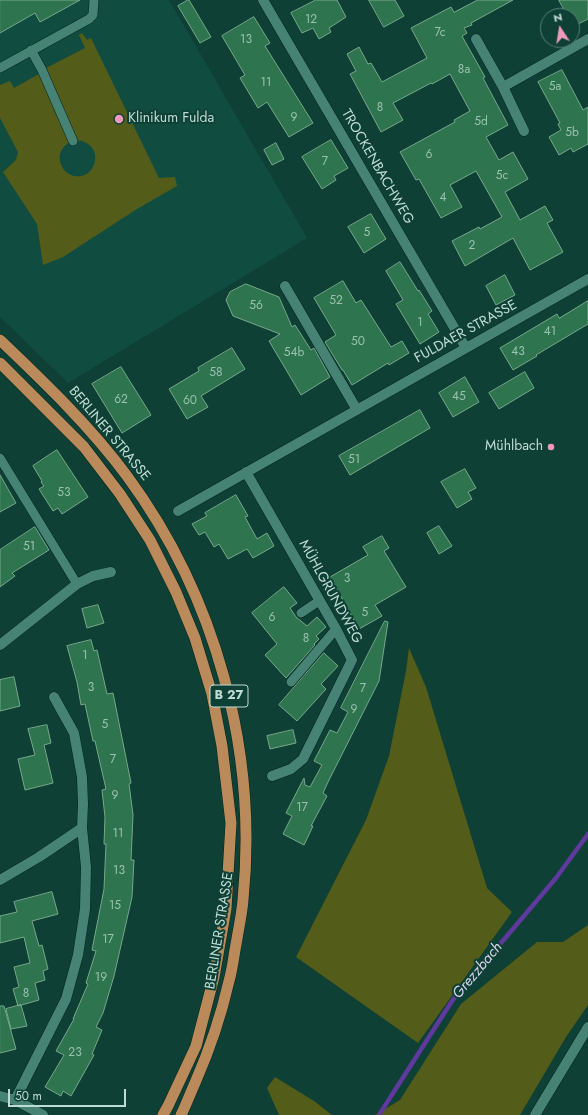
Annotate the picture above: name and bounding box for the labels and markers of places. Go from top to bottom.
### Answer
place label: Klinikum Fulda [128,111,214,127]
marker: Klinikum Fulda [113,113,125,125]
place label: Mühlbach [485,439,543,455]
marker: Mühlbach [546,442,556,452]

